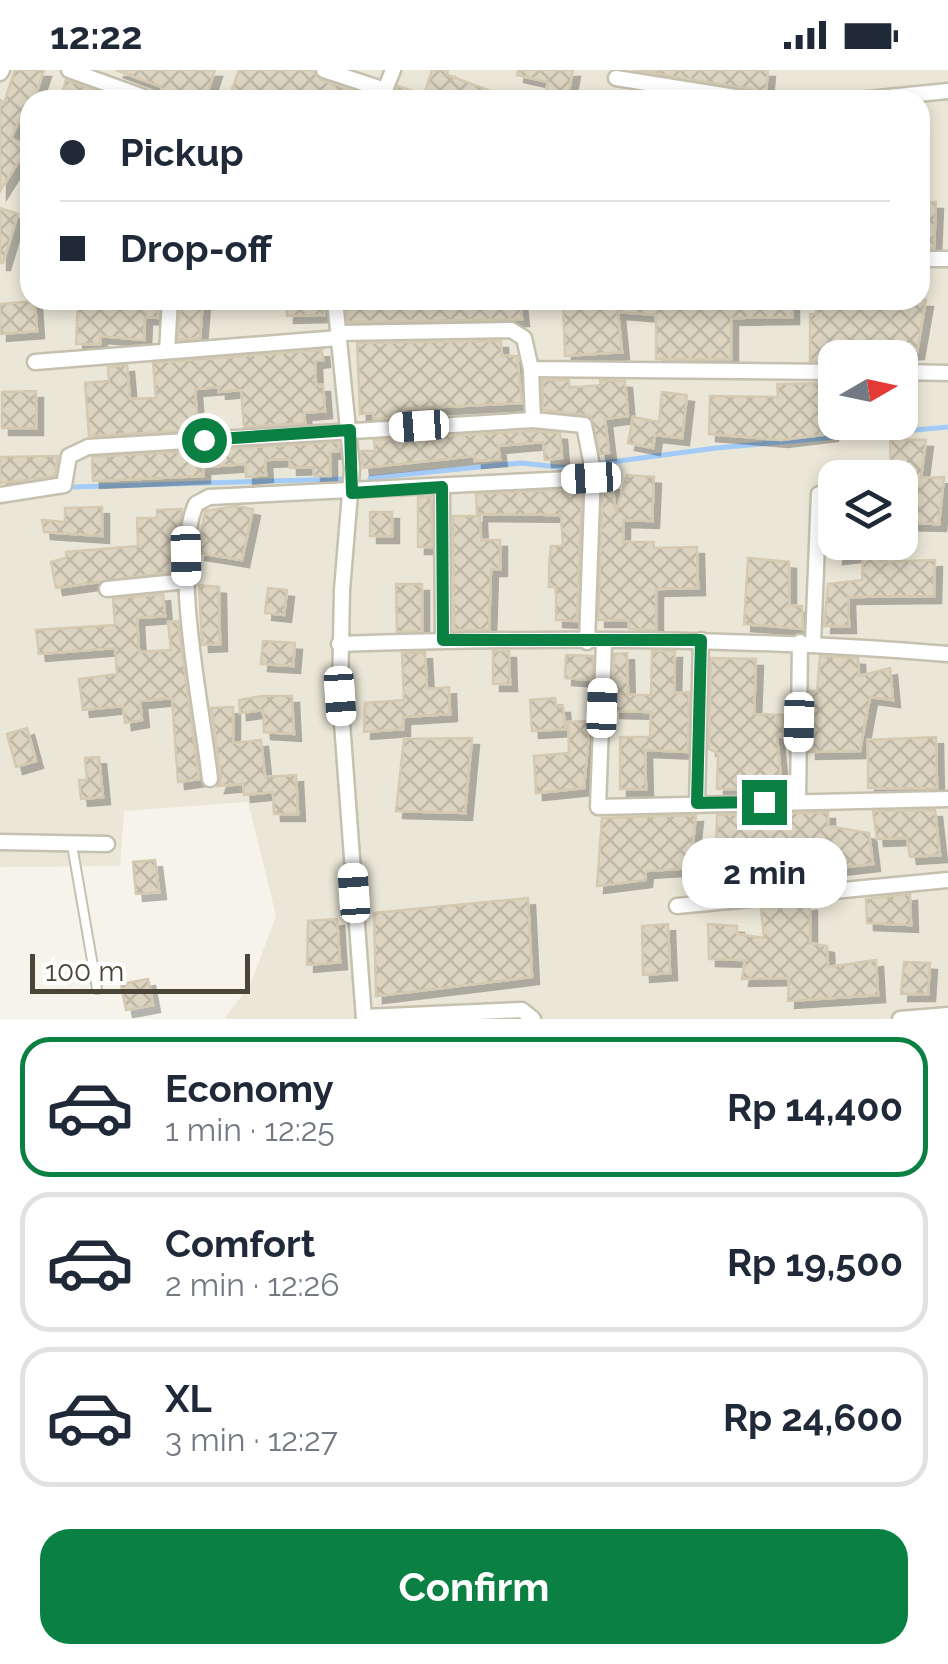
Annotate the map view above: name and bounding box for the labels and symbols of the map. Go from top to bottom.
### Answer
north arrow [818,340,918,440]
car [388,409,450,443]
route start [182,418,227,463]
car [560,461,622,495]
car [170,526,202,586]
car [323,665,357,727]
car [586,677,618,739]
car [783,692,815,752]
route end [742,780,787,825]
callout: 2 min [682,837,846,907]
car [337,862,371,924]
scale bar [30,949,250,994]

